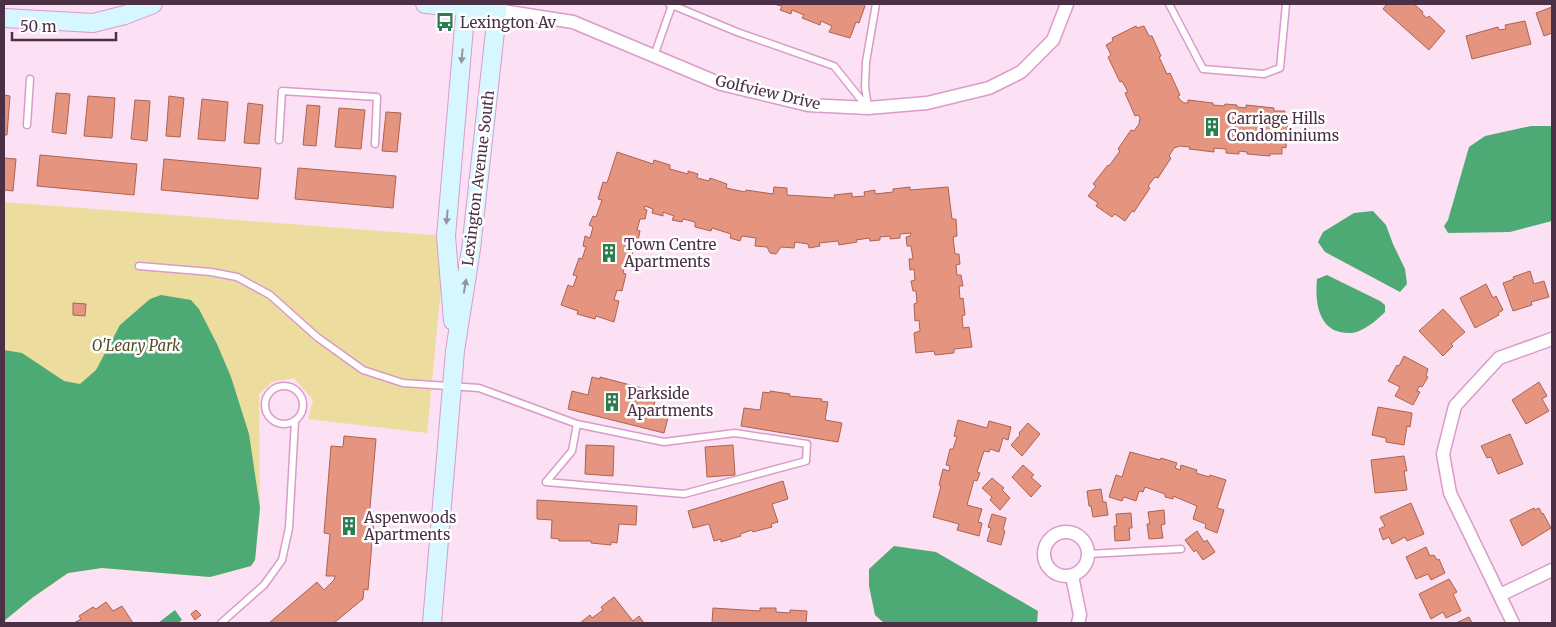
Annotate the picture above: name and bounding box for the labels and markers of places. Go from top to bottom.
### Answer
bus stop icon: Lexington Av [434,11,456,33]
place label: Lexington Av [460,13,557,32]
place label: Carriage Hills Condominiums [1227,109,1339,145]
building icon: Carriage Hills Condominiums [1201,116,1223,138]
place label: Town Centre Apartments [623,235,717,271]
building icon: Town Centre Apartments [598,242,620,264]
place label: Parkside Apartments [626,384,713,420]
building icon: Parkside Apartments [601,391,623,413]
place label: Aspenwoods Apartments [363,508,456,544]
building icon: Aspenwoods Apartments [338,515,360,537]

